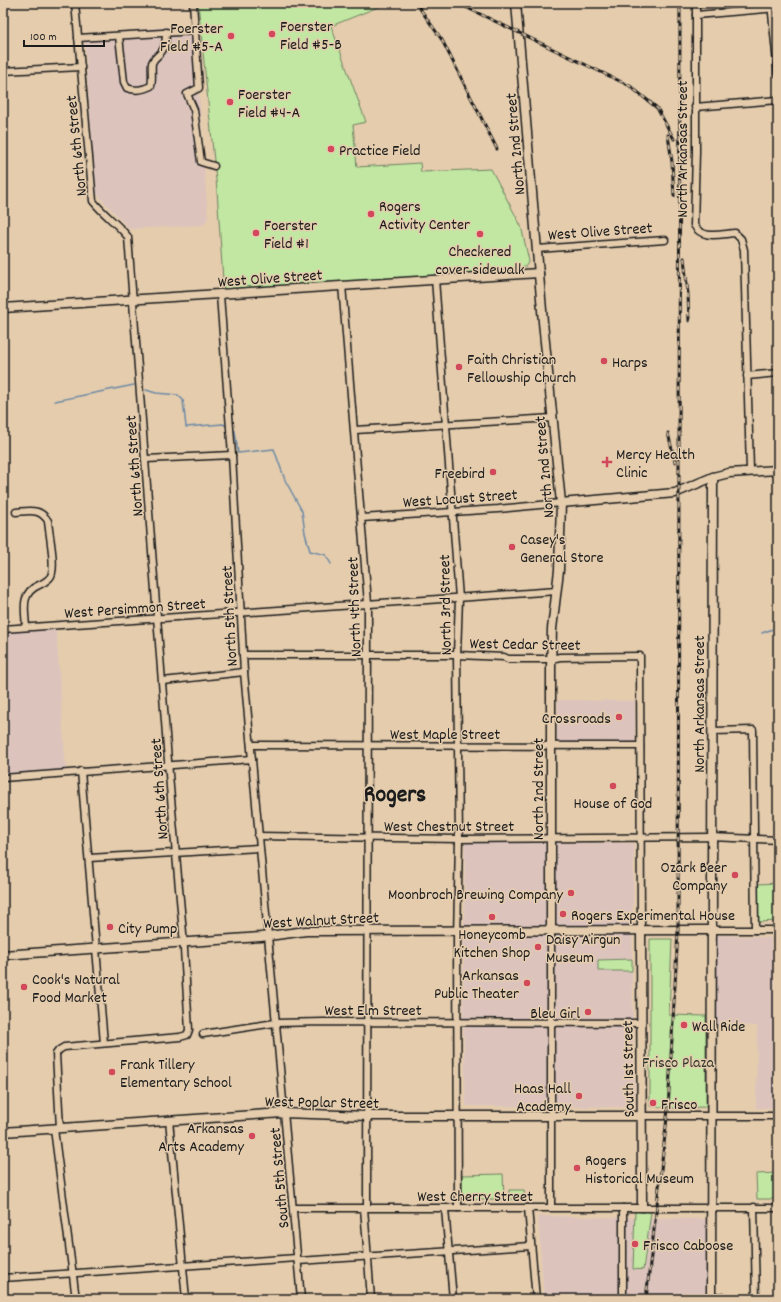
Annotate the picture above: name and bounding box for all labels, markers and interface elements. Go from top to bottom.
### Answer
place label: Foerster Field #5-B [280,16,342,57]
place label: Foerster Field #5-A [160,18,223,59]
scale bar [24,22,104,48]
text: 100 m [30,29,57,46]
marker: Foerster Field #5-B [267,29,277,39]
marker: Foerster Field #5-A [226,31,236,41]
street label: North Arkansas Street [672,80,695,218]
place label: Foerster Field #4-A [238,84,300,125]
street label: North 2nd Street [501,92,532,196]
street label: North 6th Street [61,94,94,197]
marker: Foerster Field #4-A [225,97,235,107]
place label: Practice Field [339,140,421,163]
marker: Practice Field [326,144,336,154]
place label: Rogers Activity Center [379,196,470,237]
marker: Rogers Activity Center [366,209,376,219]
place label: Foerster Field #1 [264,215,317,256]
street label: West Olive Street [547,217,653,248]
marker: Foerster Field #1 [251,228,261,238]
marker: Checkered cover sidewalk [475,229,485,239]
place label: Checkered cover sidewalk [435,241,525,282]
street label: West Olive Street [217,264,323,295]
place label: Faith Christian Fellowship Church [467,349,576,390]
place label: Harps [612,352,648,375]
marker: Harps [599,356,609,366]
marker: Faith Christian Fellowship Church [454,362,464,372]
street label: North 6th Street [120,414,151,517]
street label: North 2nd Street [530,415,561,519]
place label: Mercy Health Clinic [616,444,695,485]
marker: Mercy Health Clinic [601,456,613,468]
place label: Freebird [435,463,485,486]
marker: Freebird [488,467,498,477]
street label: West Locust Street [402,484,518,515]
place label: Casey's General Store [520,529,604,570]
marker: Casey's General Store [507,542,517,552]
street label: North 3rd Street [434,554,459,656]
street label: North 4th Street [342,556,369,657]
street label: North 5th Street [216,565,245,667]
street label: West Persimmon Street [64,593,207,626]
street label: West Cedar Street [469,633,581,658]
street label: North Arkansas Street [689,635,712,773]
place label: Crossroads [542,708,611,731]
marker: Crossroads [614,712,624,722]
street label: West Maple Street [390,724,500,747]
street label: North 6th Street [145,737,176,840]
street label: North 2nd Street [528,738,551,840]
district label: Rogers [364,779,426,813]
marker: House of God [608,781,618,791]
place label: House of God [574,793,652,816]
street label: West Chestnut Street [384,816,514,839]
place label: Ozark Beer Company [660,857,728,898]
marker: Ozark Beer Company [730,870,740,880]
place label: Moonbroch Brewing Company [388,884,564,907]
marker: Moonbroch Brewing Company [566,888,576,898]
place label: Rogers Experimental House [571,905,735,928]
street label: West Walnut Street [263,907,380,936]
marker: Rogers Experimental House [558,909,568,919]
marker: Honeycomb Kitchen Shop [487,912,497,922]
place label: City Pump [118,918,177,941]
marker: City Pump [105,922,115,932]
place label: Honeycomb Kitchen Shop [454,924,530,965]
place label: Daisy Airgun Museum [546,929,620,970]
marker: Daisy Airgun Museum [533,942,543,952]
place label: Arkansas Public Theater [434,965,519,1006]
place label: Cook's Natural Food Market [32,969,120,1010]
marker: Arkansas Public Theater [522,978,532,988]
marker: Cook's Natural Food Market [19,982,29,992]
street label: West Elm Street [324,1000,422,1023]
place label: Bleu Girl [530,1003,580,1026]
marker: Bleu Girl [583,1007,593,1017]
place label: Wall Ride [692,1016,745,1039]
street label: South 1st Street [617,1020,642,1117]
marker: Wall Ride [679,1020,689,1030]
park label: Frisco Plaza [642,1052,715,1075]
place label: Frank Tillery Elementary School [120,1054,232,1095]
marker: Frank Tillery Elementary School [107,1067,117,1077]
place label: Haas Hall Academy [514,1078,572,1119]
street label: West Poplar Street [265,1091,379,1116]
marker: Haas Hall Academy [574,1091,584,1101]
place label: Frisco [661,1094,697,1117]
marker: Frisco [648,1098,658,1108]
place label: Arkansas Arts Academy [158,1118,245,1159]
street label: South 5th Street [265,1126,296,1229]
marker: Arkansas Arts Academy [247,1131,257,1141]
place label: Rogers Historical Museum [585,1150,694,1191]
marker: Rogers Historical Museum [572,1163,582,1173]
street label: West Cherry Street [417,1186,533,1209]
place label: Frisco Caboose [643,1235,733,1258]
marker: Frisco Caboose [630,1239,640,1249]

